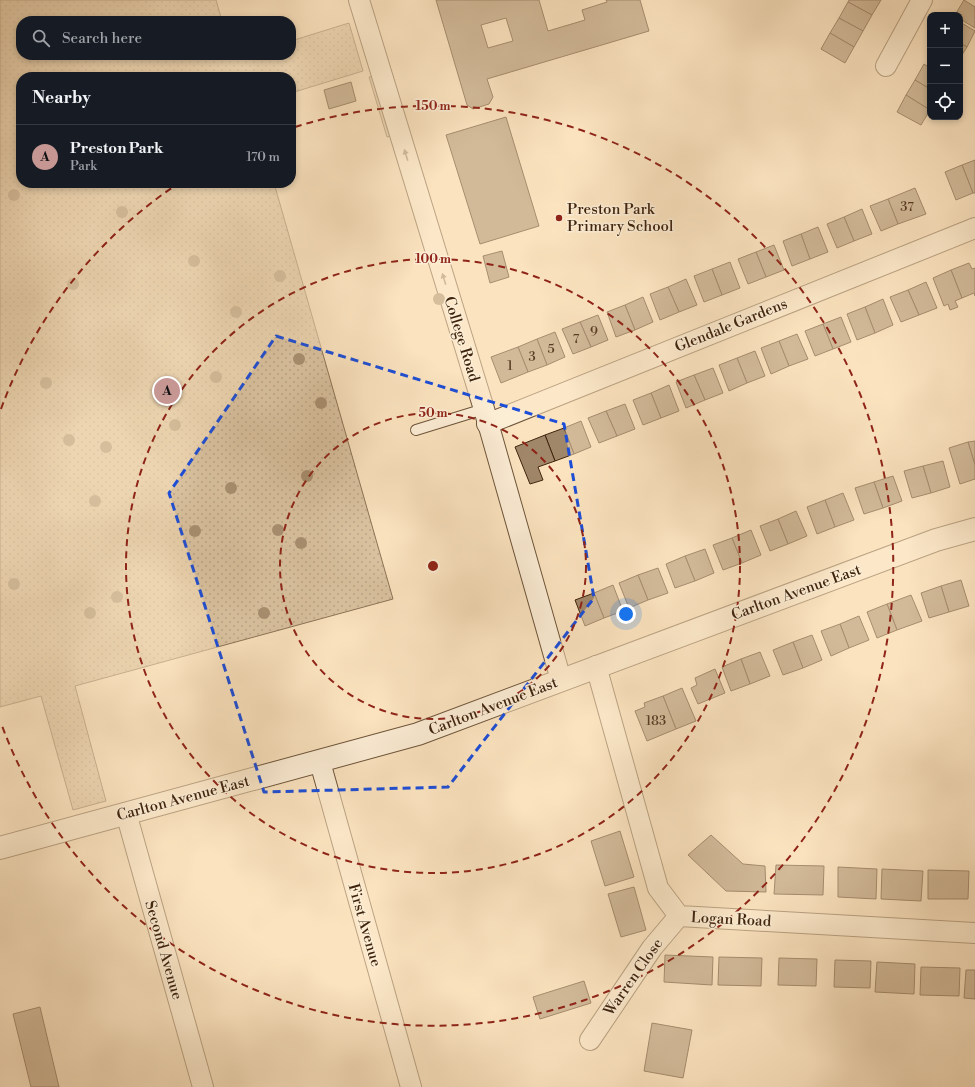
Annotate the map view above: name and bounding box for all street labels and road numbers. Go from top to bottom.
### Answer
street label: College Road [440,294,484,385]
street label: Glendale Gardens [672,294,790,357]
street label: Carlton Avenue East [729,560,864,625]
street label: Carlton Avenue East [426,673,561,740]
street label: Carlton Avenue East [115,771,252,825]
street label: First Avenue [344,881,385,969]
street label: Second Avenue [140,898,187,1002]
street label: Logan Road [690,908,772,931]
street label: Warren Close [599,935,667,1021]

